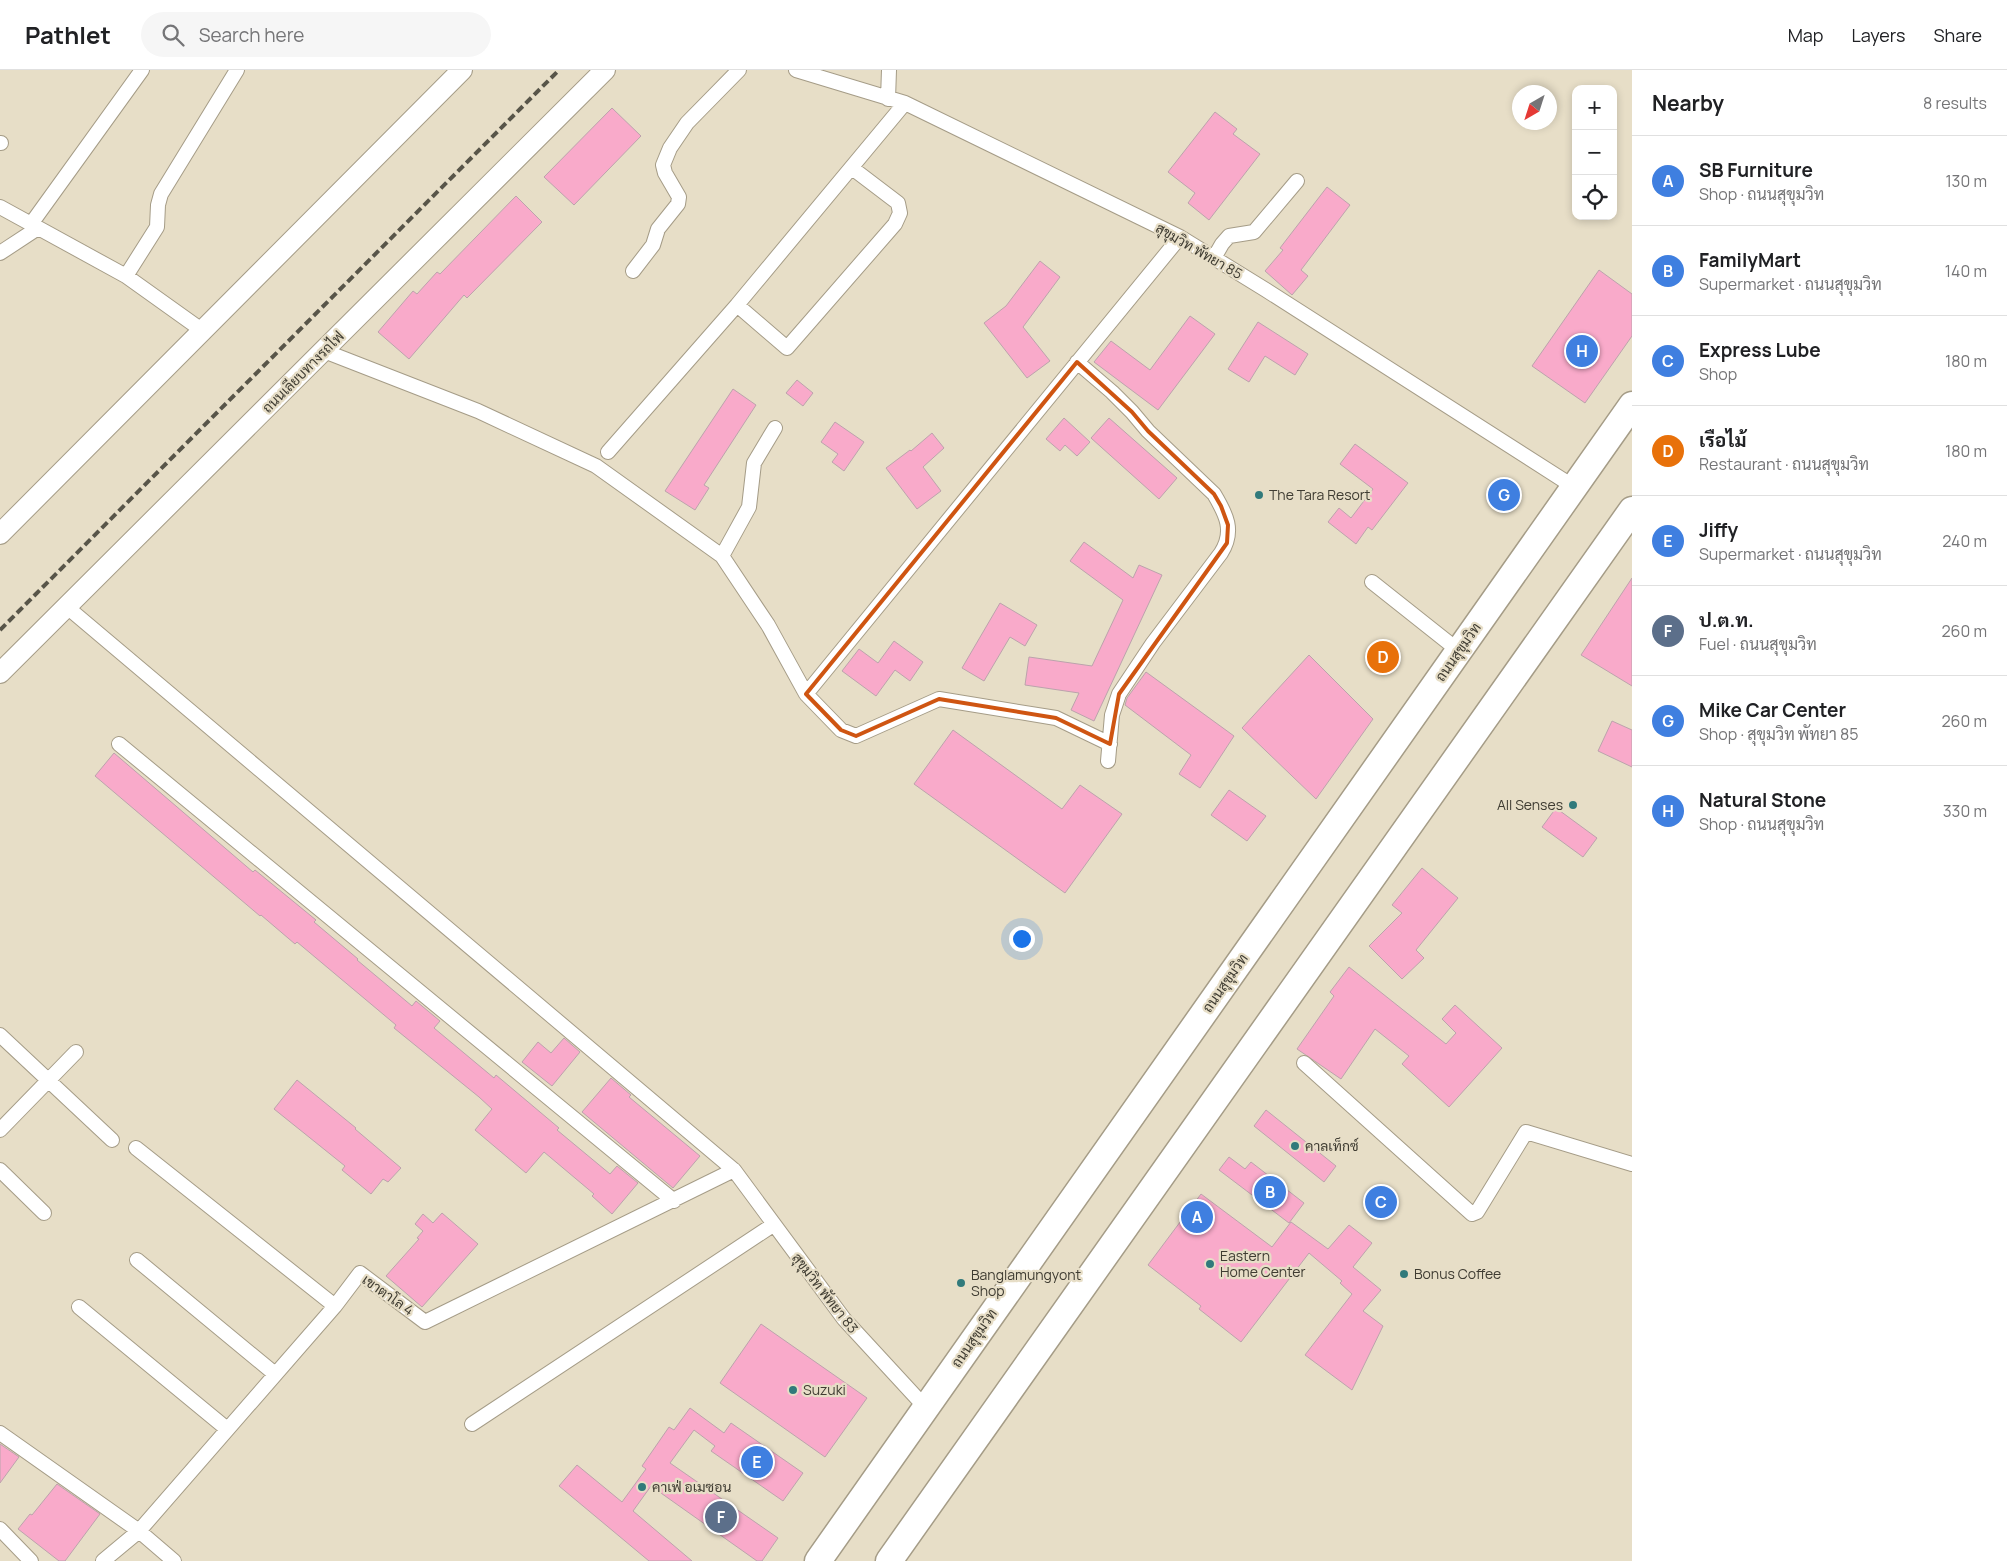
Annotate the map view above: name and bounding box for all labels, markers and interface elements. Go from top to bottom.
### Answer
search box [141,12,491,57]
text: Pathlet [25,18,111,51]
icon: search [159,21,187,49]
text: Search here [199,22,304,48]
text: Map [1788,23,1823,47]
text: Layers [1851,23,1905,47]
text: Share [1933,23,1982,47]
north arrow [1512,85,1557,130]
map controls [1572,85,1617,220]
button: + [1572,85,1617,130]
text: Nearby [1652,89,1724,117]
text: 8 results [1923,92,1987,114]
button: − [1572,130,1617,175]
text: SB Furniture [1699,157,1813,183]
text: A [1663,170,1673,192]
text: 130 m [1945,170,1987,192]
button: locate [1572,175,1617,220]
text: Shop · ถนนสุขุมวิท [1699,183,1824,205]
street label: สุขุมวิท พัทยา 85 [1152,218,1246,284]
text: FamilyMart [1699,247,1801,273]
text: B [1663,260,1673,282]
text: 140 m [1945,260,1987,282]
text: Supermarket · ถนนสุขุมวิท [1699,273,1882,295]
street label: ถนนเลียบทางรถไฟ [258,327,348,417]
pin: H [1566,332,1598,370]
text: Express Lube [1699,337,1821,363]
text: C [1662,350,1674,372]
text: 180 m [1945,350,1987,372]
text: Shop [1699,363,1737,385]
text: เรือไม้ [1699,427,1747,453]
text: D [1662,440,1674,462]
text: 180 m [1945,440,1987,462]
text: Restaurant · ถนนสุขุมวิท [1699,453,1869,475]
pin: G [1488,476,1520,514]
place label: The Tara Resort [1269,485,1371,504]
marker: The Tara Resort [1253,489,1265,501]
text: Jiffy [1699,517,1738,543]
text: E [1663,530,1673,552]
text: 240 m [1942,530,1987,552]
text: Supermarket · ถนนสุขุมวิท [1699,543,1882,565]
text: ป.ต.ท. [1699,607,1754,633]
street label: ถนนสุขุมวิท [1430,619,1486,685]
text: F [1664,620,1672,642]
text: 260 m [1941,620,1987,642]
text: Fuel · ถนนสุขุมวิท [1699,633,1817,655]
pin: D [1367,638,1399,676]
text: Mike Car Center [1699,697,1846,723]
text: G [1662,710,1674,732]
text: 260 m [1941,710,1987,732]
text: Shop · สุขุมวิท พัทยา 85 [1699,723,1859,745]
text: Natural Stone [1699,787,1826,813]
place label: All Senses [1497,795,1563,814]
marker: All Senses [1567,799,1579,811]
text: H [1662,800,1674,822]
text: 330 m [1943,800,1987,822]
text: Shop · ถนนสุขุมวิท [1699,813,1824,835]
your location [1009,926,1035,952]
street label: ถนนสุขุมวิท [1197,950,1253,1016]
place label: คาลเท็กซ์ [1305,1136,1359,1155]
marker: คาลเท็กซ์ [1289,1140,1301,1152]
pin: B [1254,1173,1286,1211]
pin: C [1365,1183,1397,1221]
pin: A [1181,1198,1213,1236]
place label: Eastern Home Center [1220,1246,1306,1281]
street label: สุขุมวิท พัทยา 83 [787,1249,863,1337]
marker: Eastern Home Center [1204,1258,1216,1270]
place label: Bonus Coffee [1414,1264,1501,1283]
place label: Banglamungyont Shop [971,1265,1082,1300]
marker: Bonus Coffee [1398,1268,1410,1280]
street label: เขาตาโล 4 [359,1270,418,1319]
marker: Banglamungyont Shop [955,1277,967,1289]
street label: ถนนสุขุมวิท [946,1305,1002,1371]
place label: Suzuki [803,1380,846,1399]
marker: Suzuki [787,1384,799,1396]
pin: E [741,1443,773,1481]
place label: คาเฟ่ อเมซอน [652,1477,731,1496]
marker: คาเฟ่ อเมซอน [636,1481,648,1493]
pin: F [705,1498,737,1536]

